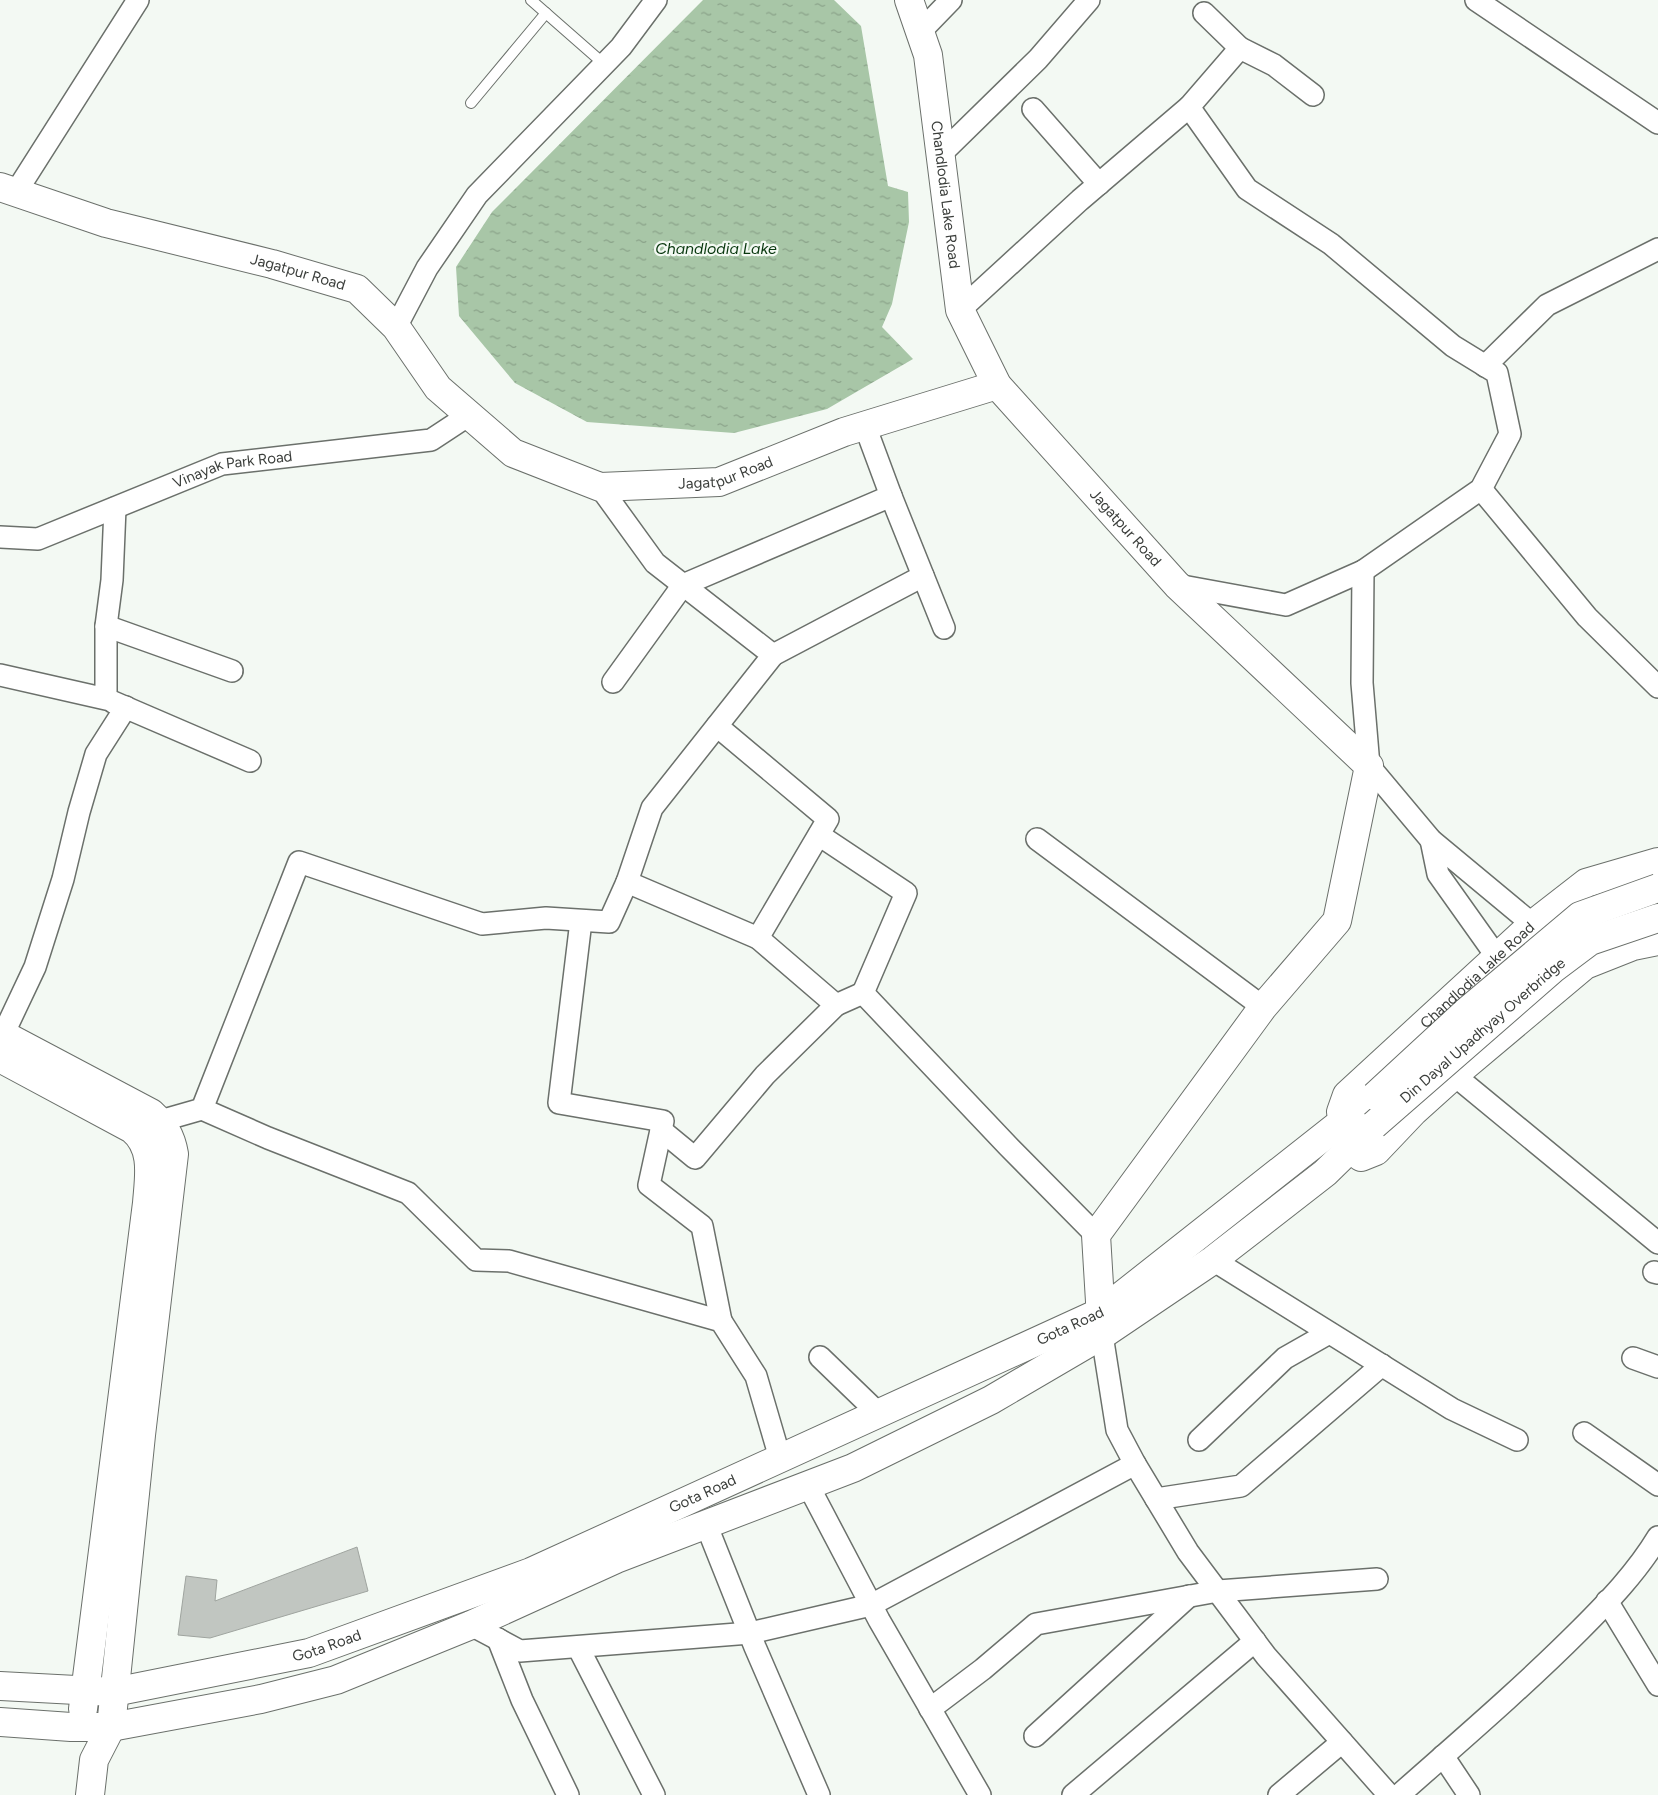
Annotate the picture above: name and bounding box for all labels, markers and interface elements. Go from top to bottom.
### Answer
street label: Chandlodia Lake Road [927,120,964,270]
water label: Chandlodia Lake [655,239,777,258]
street label: Jagatpur Road [248,250,348,294]
street label: Vinayak Park Road [170,447,293,492]
street label: Jagatpur Road [678,452,776,493]
street label: Jagatpur Road [1086,485,1165,570]
street label: Chandlodia Lake Road [1416,918,1538,1032]
street label: Din Dayal Upadhyay Overbridge [1396,954,1569,1107]
street label: Gota Road [1034,1303,1107,1349]
street label: Gota Road [666,1471,739,1517]
street label: Gota Road [291,1626,364,1665]

